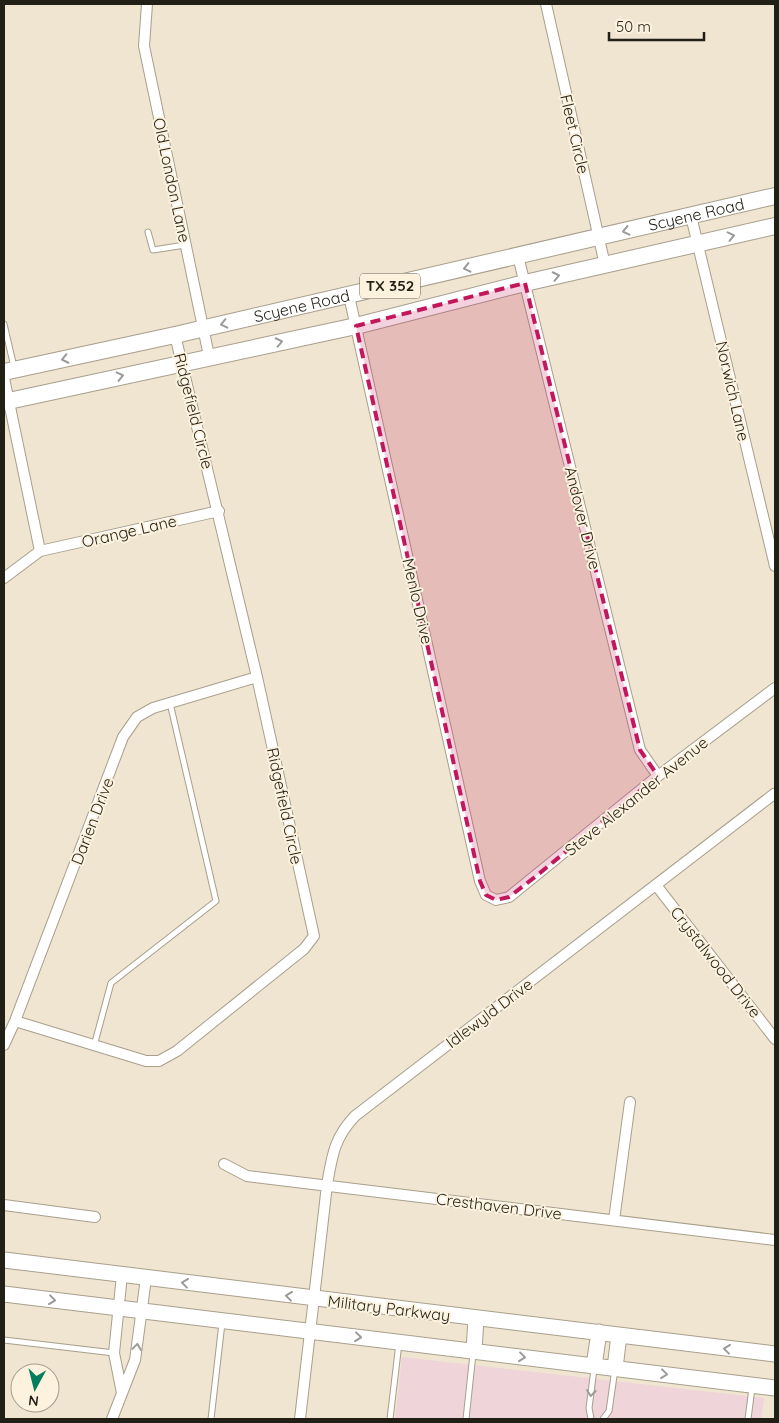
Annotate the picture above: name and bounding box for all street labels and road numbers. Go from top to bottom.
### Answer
street label: Fleet Circle [556,92,594,176]
street label: Old London Lane [149,116,195,244]
street label: Scyene Road [646,193,746,235]
road number: TX 352 [360,274,420,298]
street label: Scyene Road [252,285,352,326]
street label: Norwich Lane [712,339,754,443]
street label: Ridgefield Circle [170,351,218,471]
street label: Andover Drive [561,464,605,572]
street label: Orange Lane [80,510,178,552]
street label: Menlo Drive [398,556,438,646]
street label: Steve Alexander Avenue [560,732,712,860]
street label: Ridgefield Circle [263,746,307,866]
street label: Darien Drive [66,774,118,868]
street label: Crystalwood Drive [666,902,766,1022]
street label: Idlewyld Drive [442,974,536,1052]
street label: Cresthaven Drive [435,1188,563,1224]
street label: Military Parkway [327,1291,451,1325]

